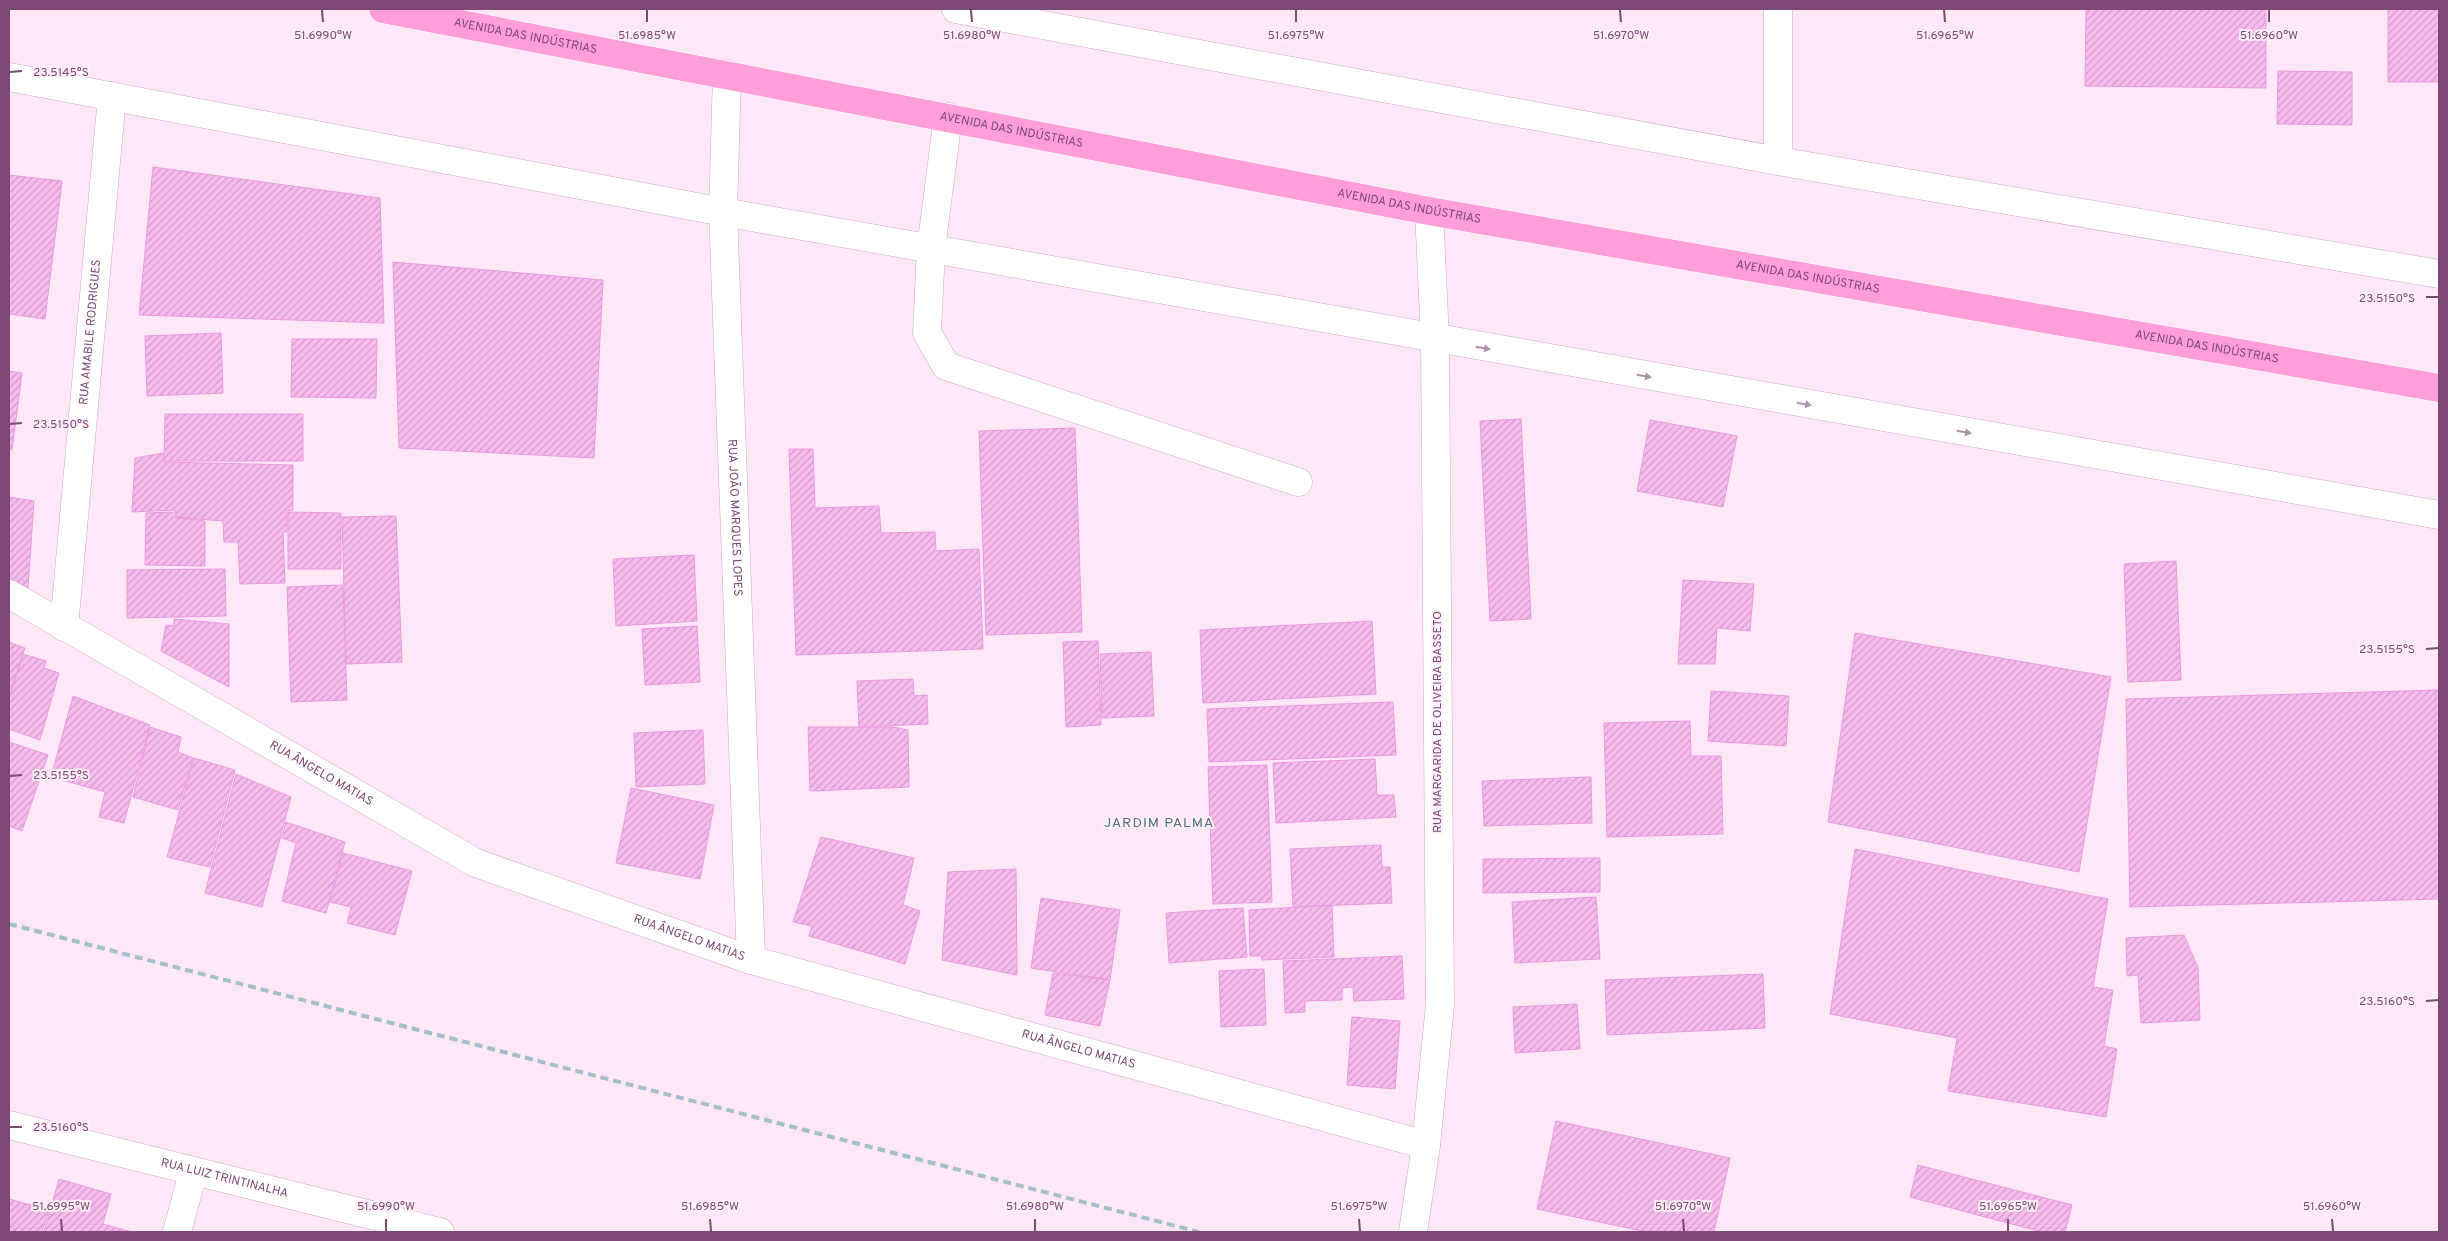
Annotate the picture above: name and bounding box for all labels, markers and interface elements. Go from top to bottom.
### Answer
street label: AVENIDA DAS INDÚSTRIAS [452,15,598,58]
text: 51.6990°W [294,28,352,44]
text: 51.6985°W [618,28,676,44]
text: 51.6980°W [943,28,1001,44]
text: 51.6975°W [1268,28,1324,44]
text: 51.6970°W [1593,28,1649,44]
text: 51.6965°W [1916,28,1974,44]
text: 51.6960°W [2240,28,2298,44]
text: 23.5145°S [33,65,89,81]
street label: AVENIDA DAS INDÚSTRIAS [938,109,1085,152]
street label: AVENIDA DAS INDÚSTRIAS [1336,185,1482,228]
street label: AVENIDA DAS INDÚSTRIAS [1735,257,1881,298]
street label: RUA AMABILE RODRIGUES [76,259,105,406]
text: 23.5150°S [2359,291,2415,307]
street label: AVENIDA DAS INDÚSTRIAS [2134,327,2280,368]
one-way arrow [1476,344,1492,352]
one-way arrow [1636,372,1652,380]
one-way arrow [1796,400,1812,408]
text: 23.5150°S [33,417,89,433]
one-way arrow [1956,428,1972,436]
street label: RUA JOÃO MARQUES LOPES [724,439,745,597]
street label: RUA MARGARIDA DE OLIVEIRA BASSETO [1430,611,1446,833]
text: 23.5155°S [2359,642,2415,658]
street label: RUA ÂNGELO MATIAS [266,737,376,810]
text: 23.5155°S [33,768,89,784]
district label: JARDIM PALMA [1104,815,1214,832]
street label: RUA ÂNGELO MATIAS [631,911,747,965]
text: 23.5160°S [2359,994,2415,1010]
street label: RUA ÂNGELO MATIAS [1020,1027,1137,1073]
text: 23.5160°S [33,1120,89,1136]
street label: RUA LUIZ TRINTINALHA [159,1155,290,1202]
text: 51.6995°W [32,1199,90,1215]
text: 51.6990°W [357,1199,415,1215]
text: 51.6985°W [681,1199,739,1215]
text: 51.6980°W [1006,1199,1064,1215]
text: 51.6975°W [1331,1199,1387,1215]
text: 51.6970°W [1655,1199,1711,1215]
text: 51.6965°W [1979,1199,2037,1215]
text: 51.6960°W [2303,1199,2361,1215]

